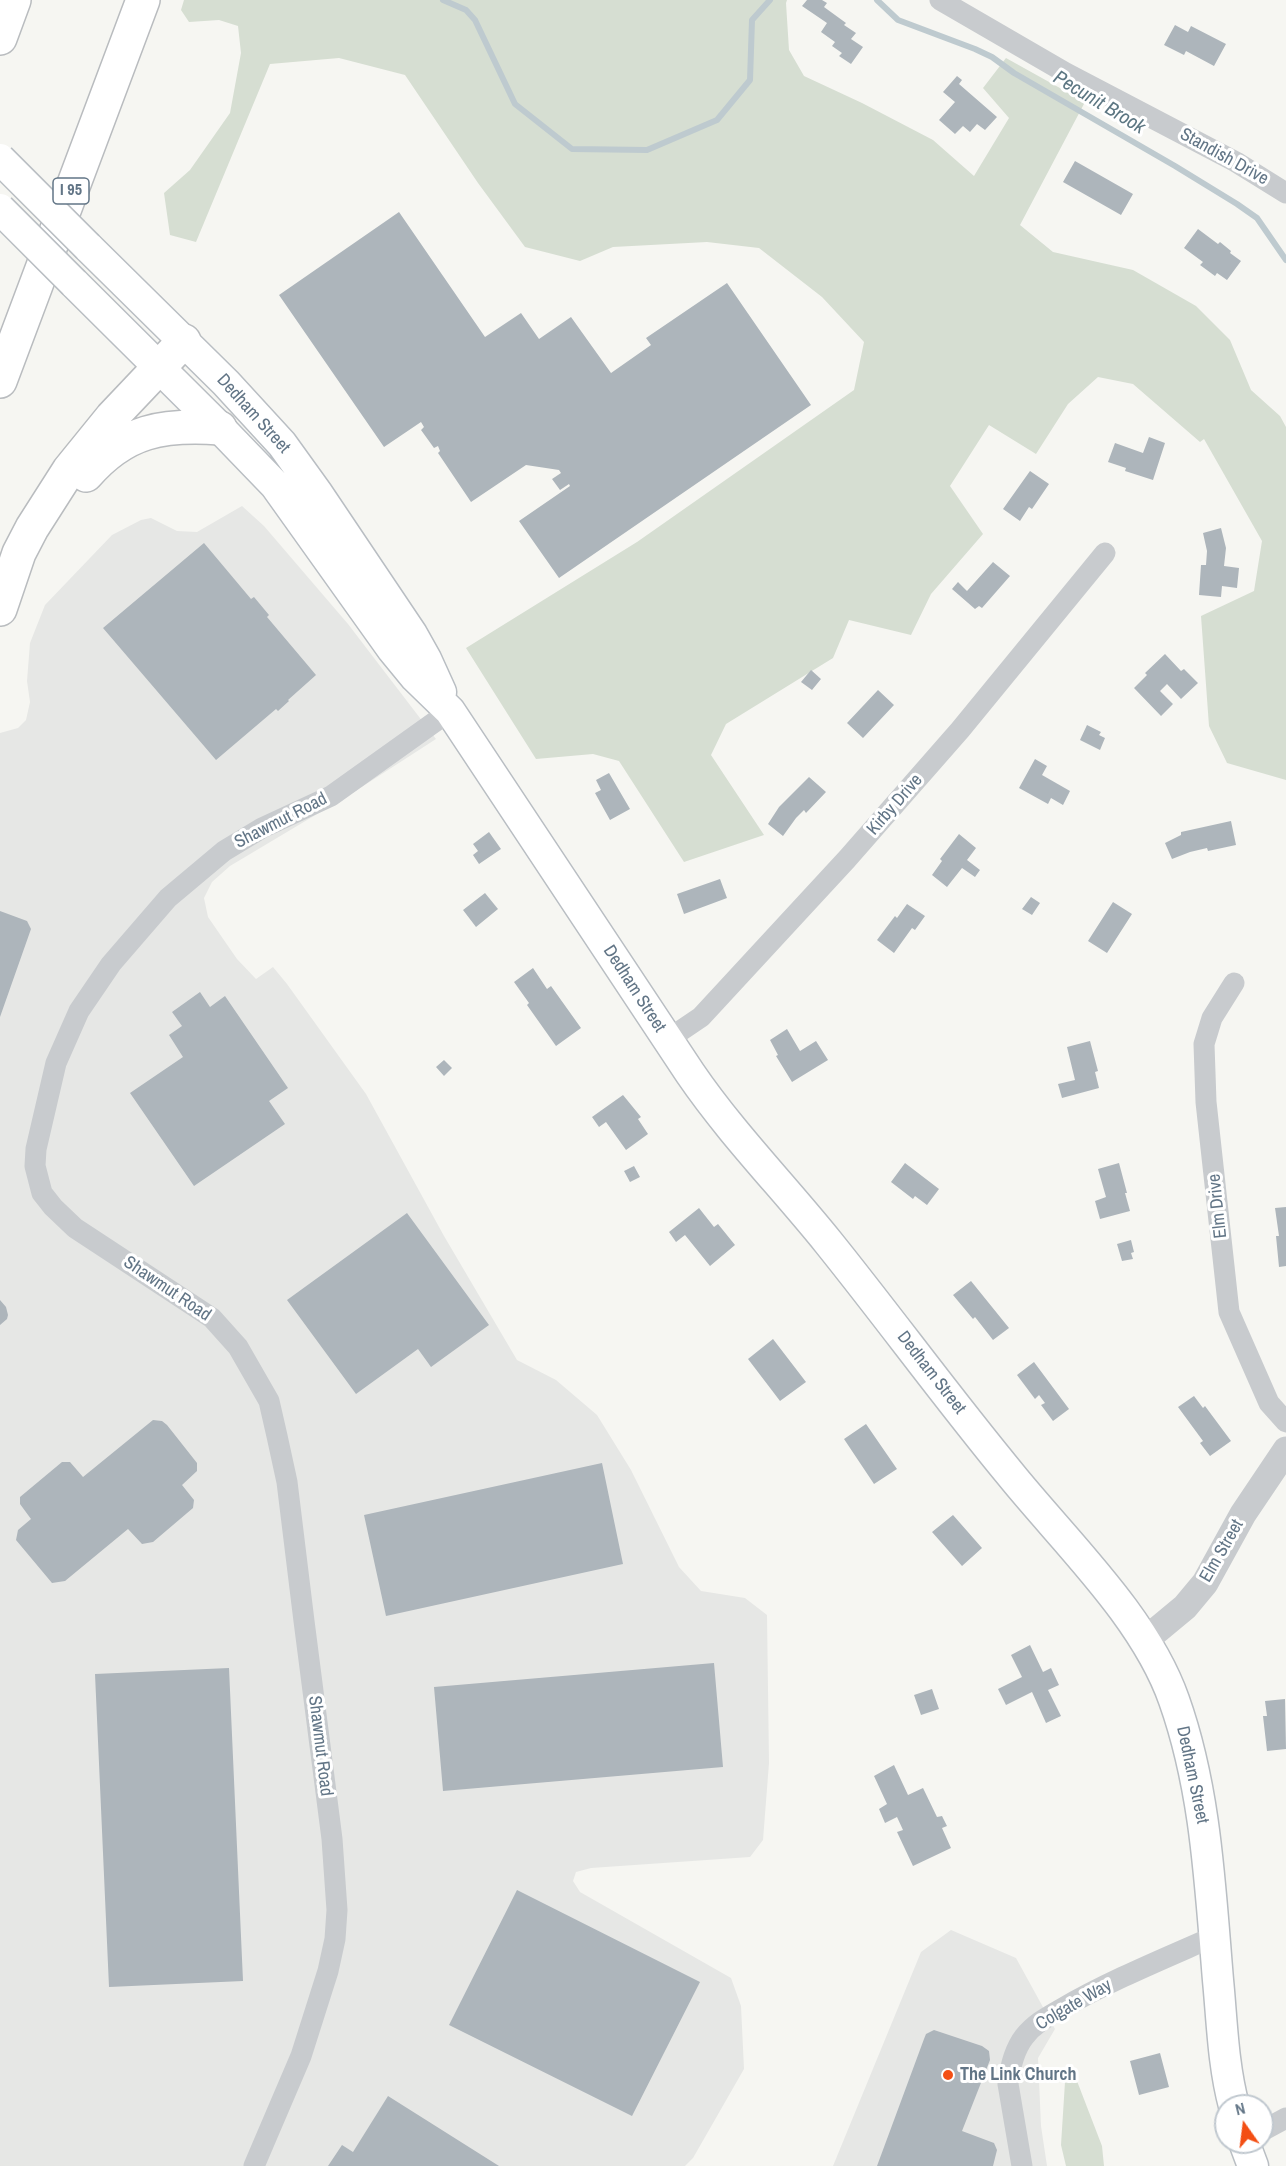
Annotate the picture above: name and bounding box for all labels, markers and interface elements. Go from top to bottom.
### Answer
water label: Pecunit Brook [1049,66,1149,140]
street label: Standish Drive [1176,124,1272,190]
road number: I 95 [53,178,89,204]
street label: Dedham Street [212,370,294,458]
street label: Kirby Drive [863,770,927,840]
street label: Shawmut Road [231,788,331,854]
street label: Dedham Street [598,941,670,1037]
street label: Elm Drive [1204,1173,1232,1239]
street label: Shawmut Road [119,1252,215,1326]
street label: Dedham Street [892,1327,970,1419]
street label: Elm Street [1195,1516,1249,1586]
street label: Shawmut Road [303,1695,337,1797]
street label: Dedham Street [1171,1724,1213,1826]
street label: Colgate Way [1032,1975,1116,2035]
place label: The Link Church [960,2064,1076,2086]
marker: The Link Church [941,2068,955,2082]
north arrow [1214,2094,1274,2154]
text: N [1233,2097,1247,2120]

